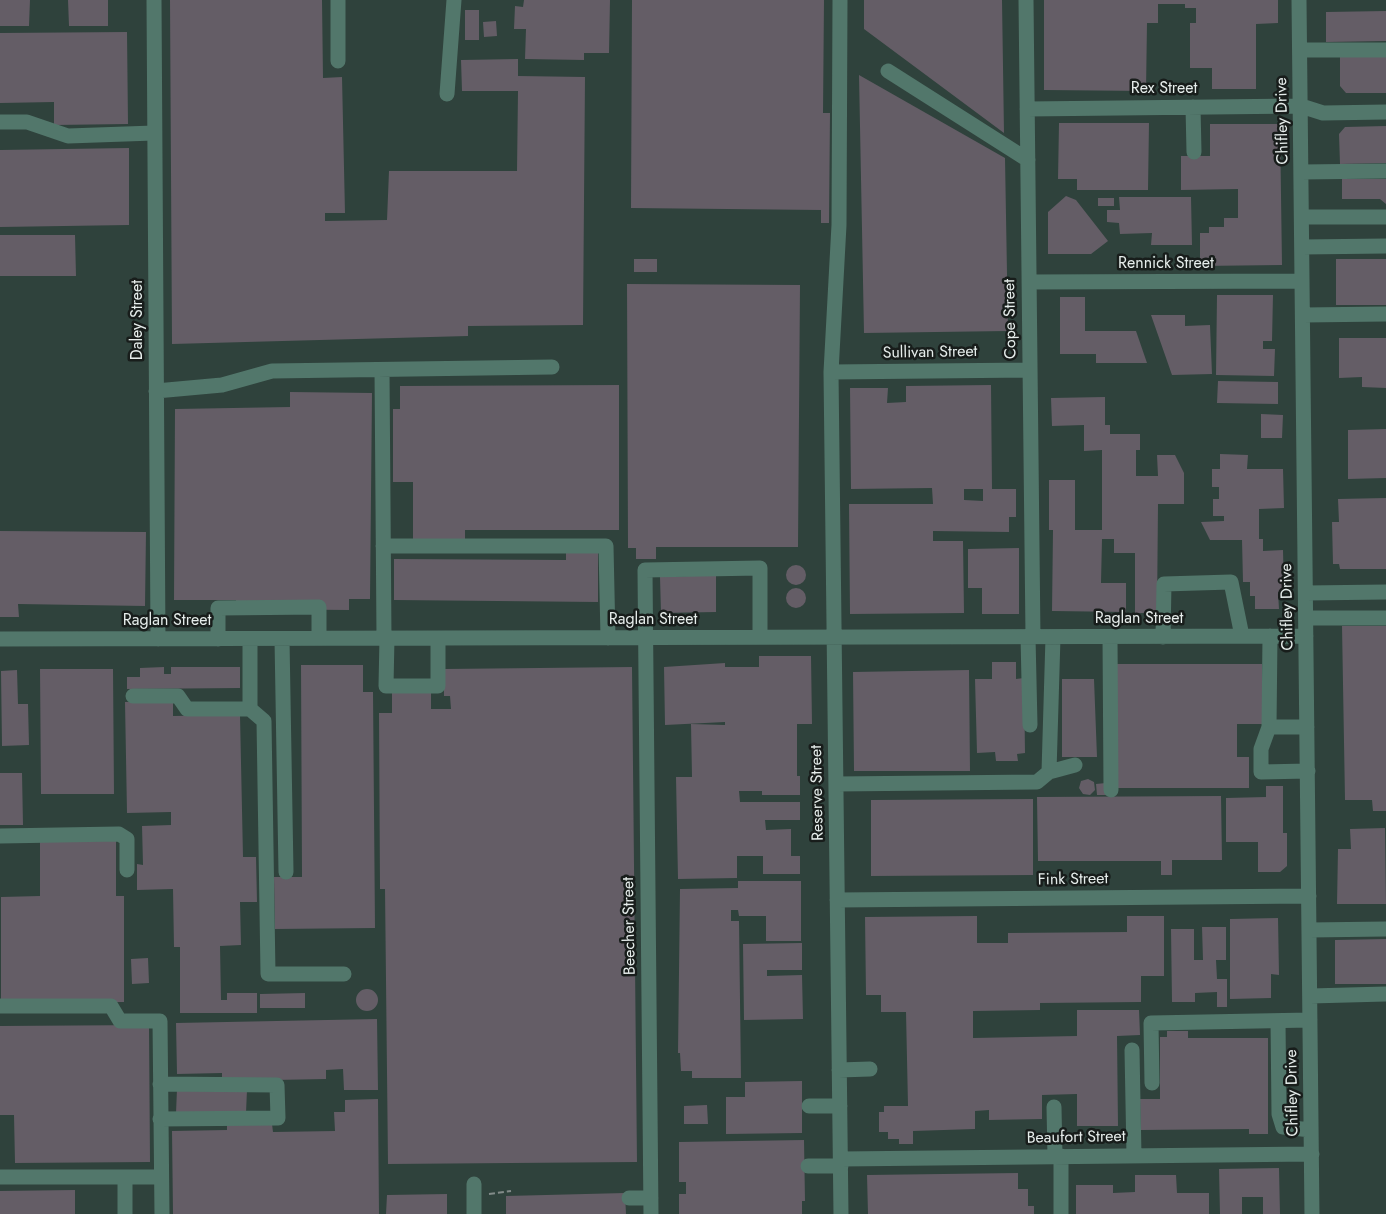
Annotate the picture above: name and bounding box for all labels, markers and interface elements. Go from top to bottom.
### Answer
street label: Chifley Drive [1273,77,1293,165]
street label: Rex Street [1131,79,1197,99]
street label: Rennick Street [1118,254,1214,274]
street label: Cope Street [1001,279,1021,359]
street label: Daley Street [128,280,148,360]
street label: Sullivan Street [882,343,978,363]
street label: Chifley Drive [1278,563,1298,651]
street label: Raglan Street [1095,609,1183,629]
street label: Raglan Street [609,610,697,630]
street label: Raglan Street [123,611,211,631]
street label: Reserve Street [808,745,828,841]
street label: Fink Street [1038,870,1108,890]
street label: Beecher Street [620,877,640,975]
street label: Chifley Drive [1283,1049,1303,1137]
street label: Beaufort Street [1026,1128,1126,1148]

